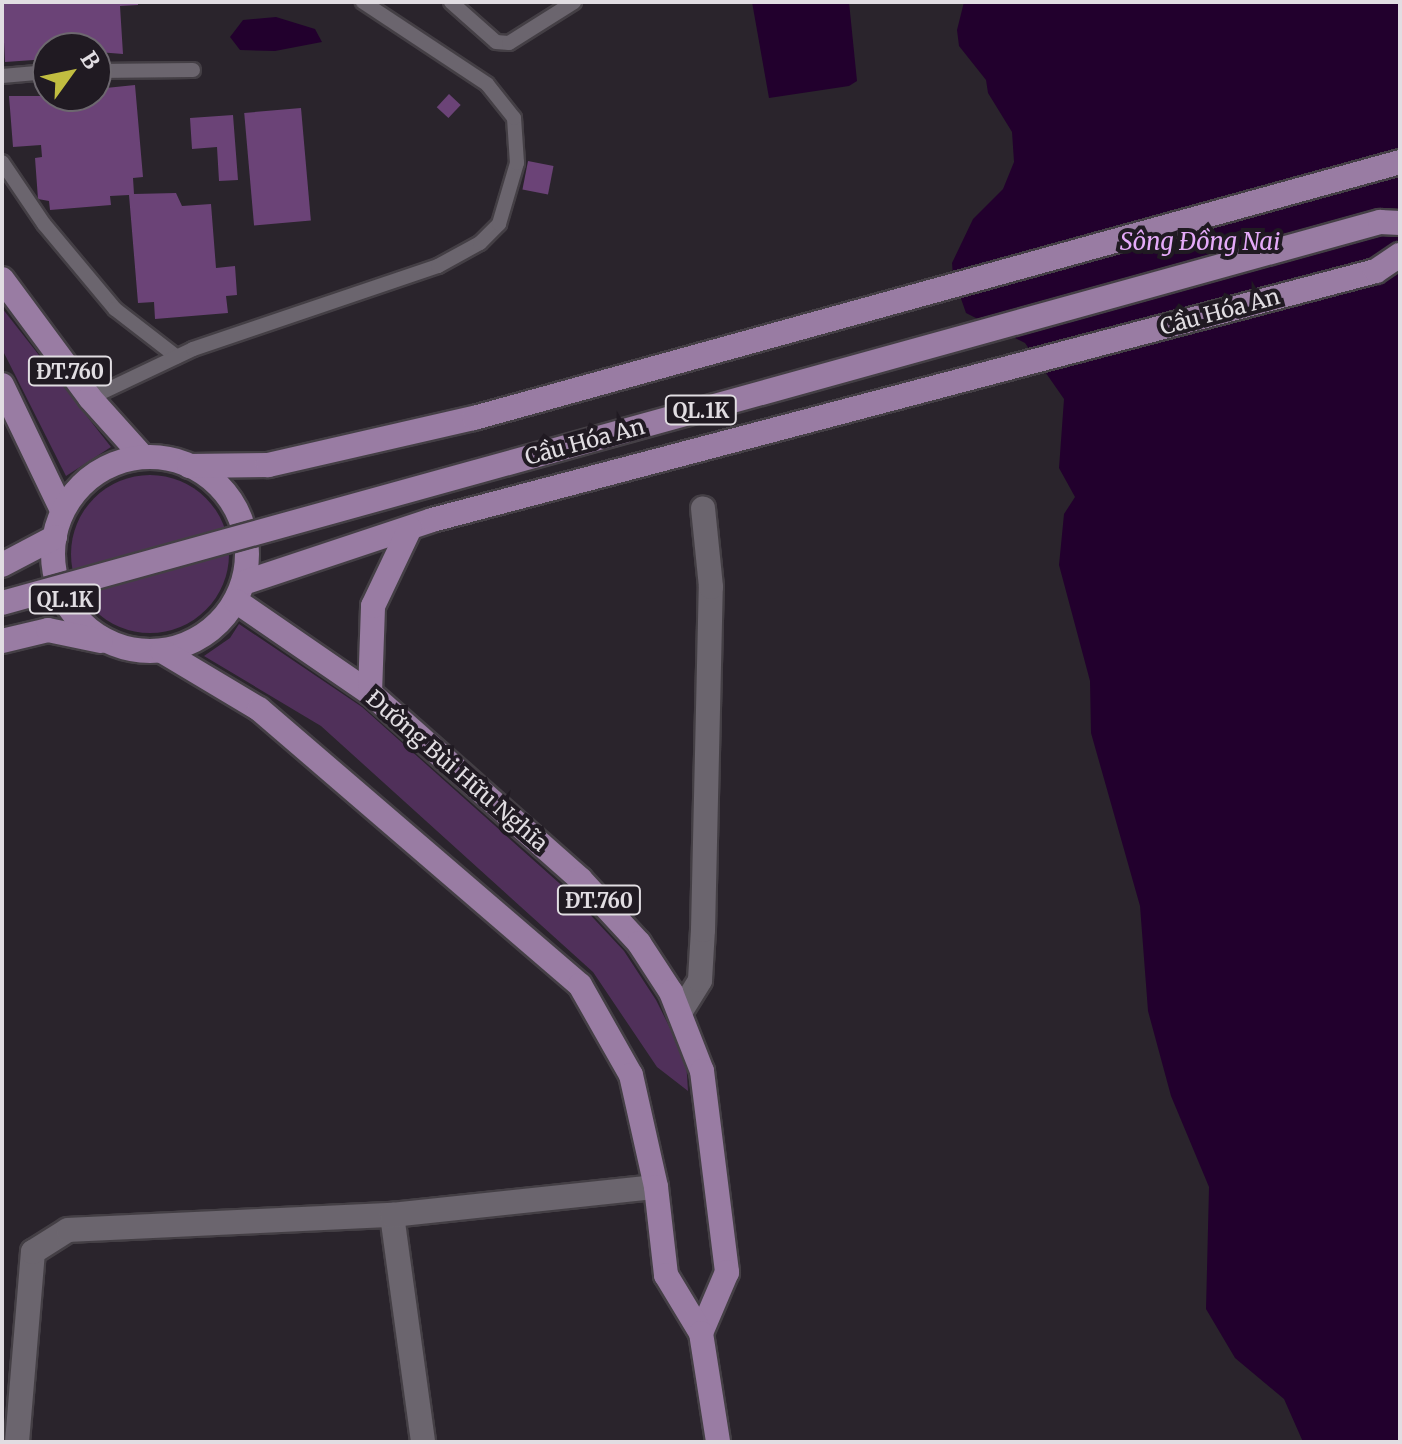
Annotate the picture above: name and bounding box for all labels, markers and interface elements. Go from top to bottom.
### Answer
north arrow [32,32,112,112]
text: B [75,46,106,74]
water label: Sông Đồng Nai [1120,228,1280,256]
street label: Cầu Hóa An [1157,283,1283,341]
road number: ĐT.760 [26,355,114,387]
road number: QL.1K [663,394,739,426]
street label: Cầu Hóa An [522,413,648,471]
road number: QL.1K [27,583,103,615]
street label: Đường Bùi Hữu Nghĩa [361,685,553,857]
road number: ĐT.760 [555,884,643,916]

